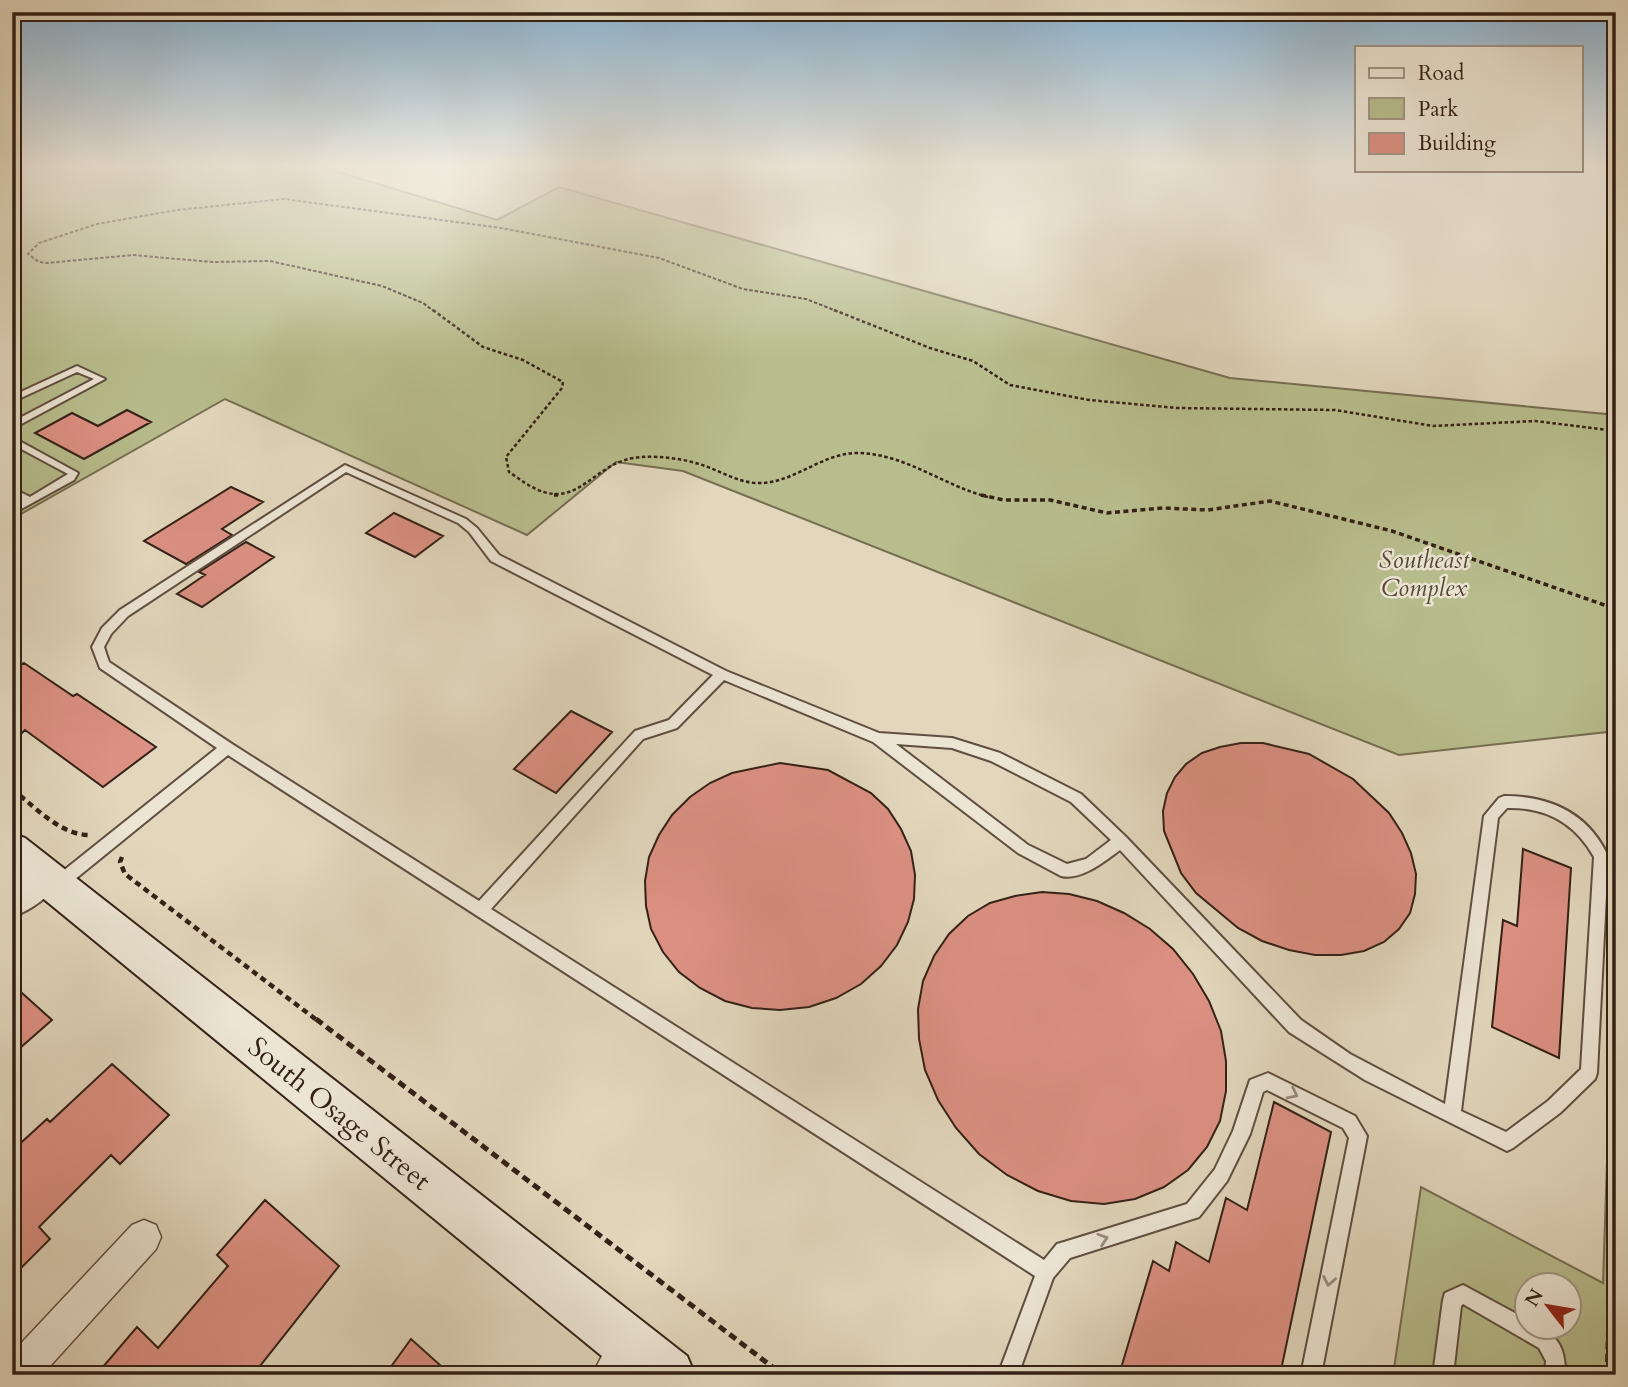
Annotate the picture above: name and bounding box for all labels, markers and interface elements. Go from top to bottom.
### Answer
legend [1355,46,1582,172]
text: Road [1418,59,1464,88]
text: Park [1418,95,1459,124]
text: Building [1418,129,1496,158]
park label: Southeast Complex [1379,544,1470,605]
street label: South Osage Street [240,1028,439,1200]
one-way arrow [1286,1085,1298,1099]
one-way arrow [1096,1233,1109,1247]
north arrow [1512,1272,1582,1342]
one-way arrow [1323,1275,1338,1287]
text: N [1519,1284,1550,1312]

